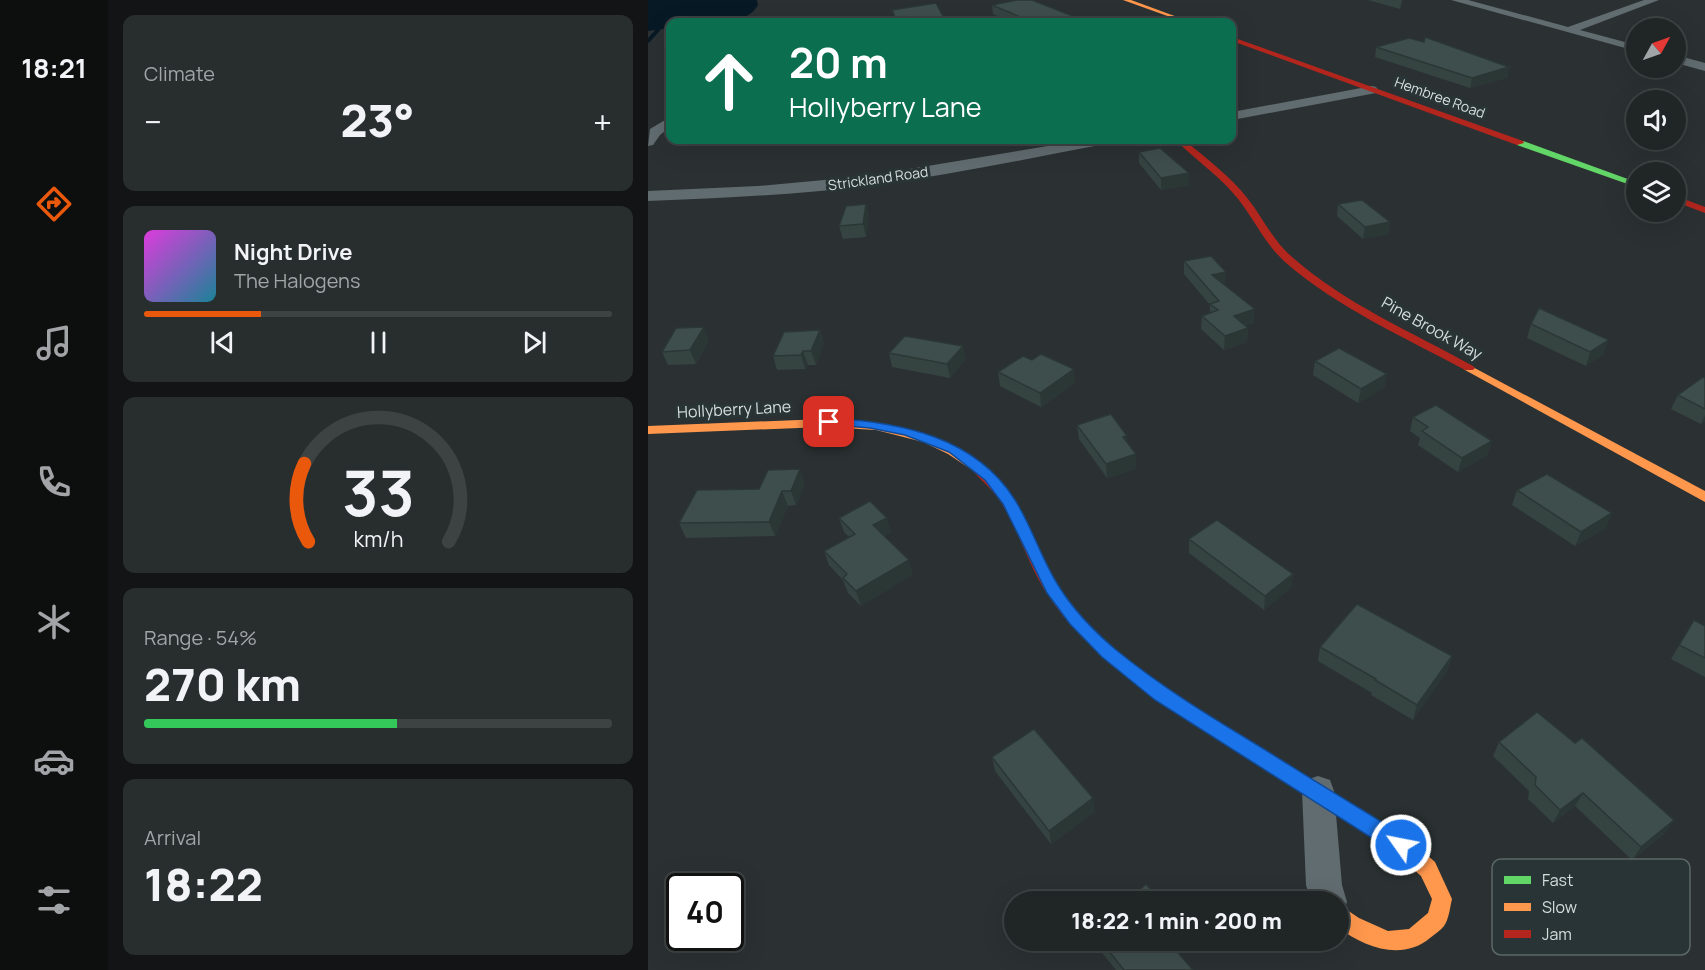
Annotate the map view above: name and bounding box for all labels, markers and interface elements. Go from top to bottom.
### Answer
north arrow [1626,18,1686,78]
map controls [1626,18,1686,222]
text: 20 m [789,33,888,91]
icon: ahead [690,42,768,120]
text: 18:21 [21,49,87,86]
text: Climate [144,60,215,87]
street label: Hembree Road [1392,72,1488,122]
text: Hollyberry Lane [789,88,982,125]
text: 23° [340,89,414,151]
button: sound [1626,90,1686,150]
text: − [144,99,162,144]
text: + [593,99,612,144]
street label: Strickland Road [827,162,929,194]
button: layers [1626,162,1686,222]
icon: directions [33,183,75,225]
text: Night Drive [234,237,353,267]
text: The Halogens [234,267,360,294]
street label: Pine Brook Way [1378,291,1487,365]
icon: music [33,322,75,364]
icon: previous [206,326,239,359]
icon: pause [362,326,395,359]
icon: next [518,326,551,359]
street label: Hollyberry Lane [676,395,792,423]
pin [803,396,854,447]
icon: arrive [812,405,845,438]
text: 33 [342,449,414,535]
icon: phone [33,461,75,503]
text: km/h [353,524,403,553]
icon: climate [33,601,75,643]
text: Range · 54% [144,624,257,651]
text: 270 km [144,653,301,715]
icon: car [33,740,75,782]
position arrow [1369,813,1433,877]
text: Arrival [144,824,201,851]
text: 18:22 [144,853,263,915]
legend [1492,859,1690,955]
text: Fast [1542,869,1573,891]
speed limit sign: 40 [666,873,744,951]
icon: filters [33,879,75,921]
text: Slow [1542,896,1577,918]
text: 18:22 · 1 min · 200 m [1071,906,1282,936]
text: Jam [1542,923,1572,945]

